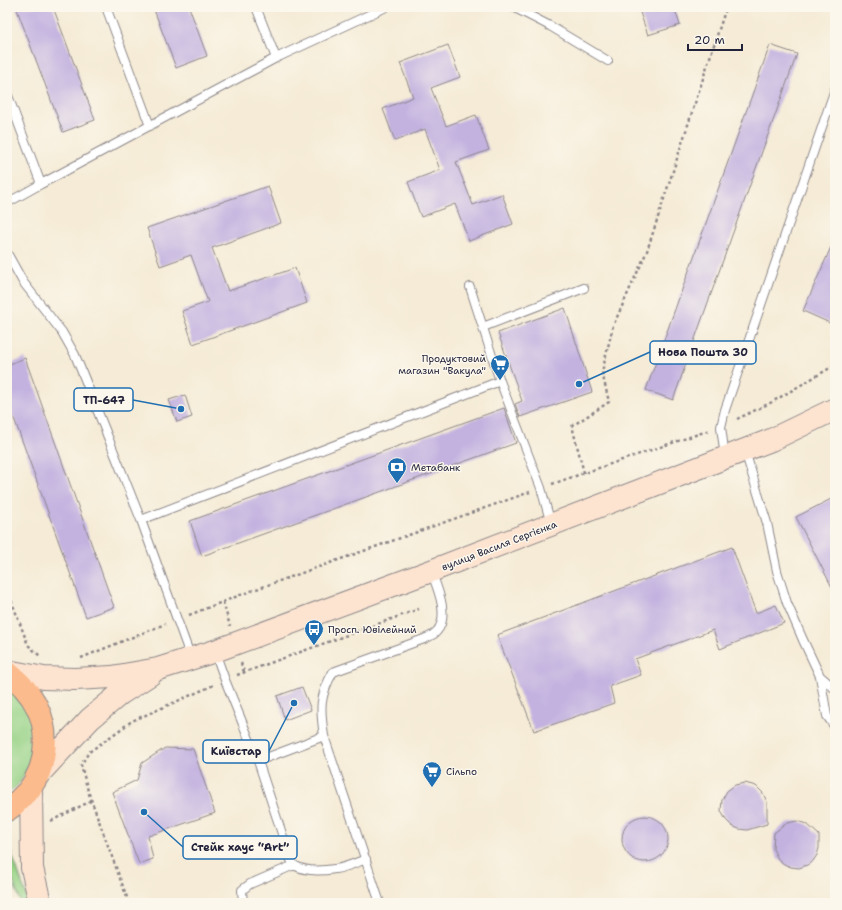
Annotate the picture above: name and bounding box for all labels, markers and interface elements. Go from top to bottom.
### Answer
scale bar [688,26,742,52]
text: 20 m [694,32,725,48]
callout: Нова Пошта 30 [650,341,756,364]
text: Нова Пошта 30 [658,345,748,360]
place label: Продуктовий магазин "Вакула" [398,352,486,377]
supermarket icon: Продуктовий магазин "Вакула" [489,353,511,381]
callout: ТП-647 [74,388,133,411]
text: ТП-647 [83,393,125,408]
bank icon: Метабанк [386,456,408,484]
place label: Метабанк [411,461,461,474]
street label: вулиця Василя Сергієнка [440,517,559,573]
bus stop icon: Просп. Ювілейний [303,618,325,646]
place label: Просп. Ювілейний [328,623,417,636]
callout: Київстар [203,740,269,763]
text: Київстар [211,744,262,759]
supermarket icon: Сільпо [421,760,443,788]
place label: Сільпо [446,765,477,778]
callout: Стейк хаус “Art” [183,836,297,859]
text: Стейк хаус “Art” [191,840,289,855]

